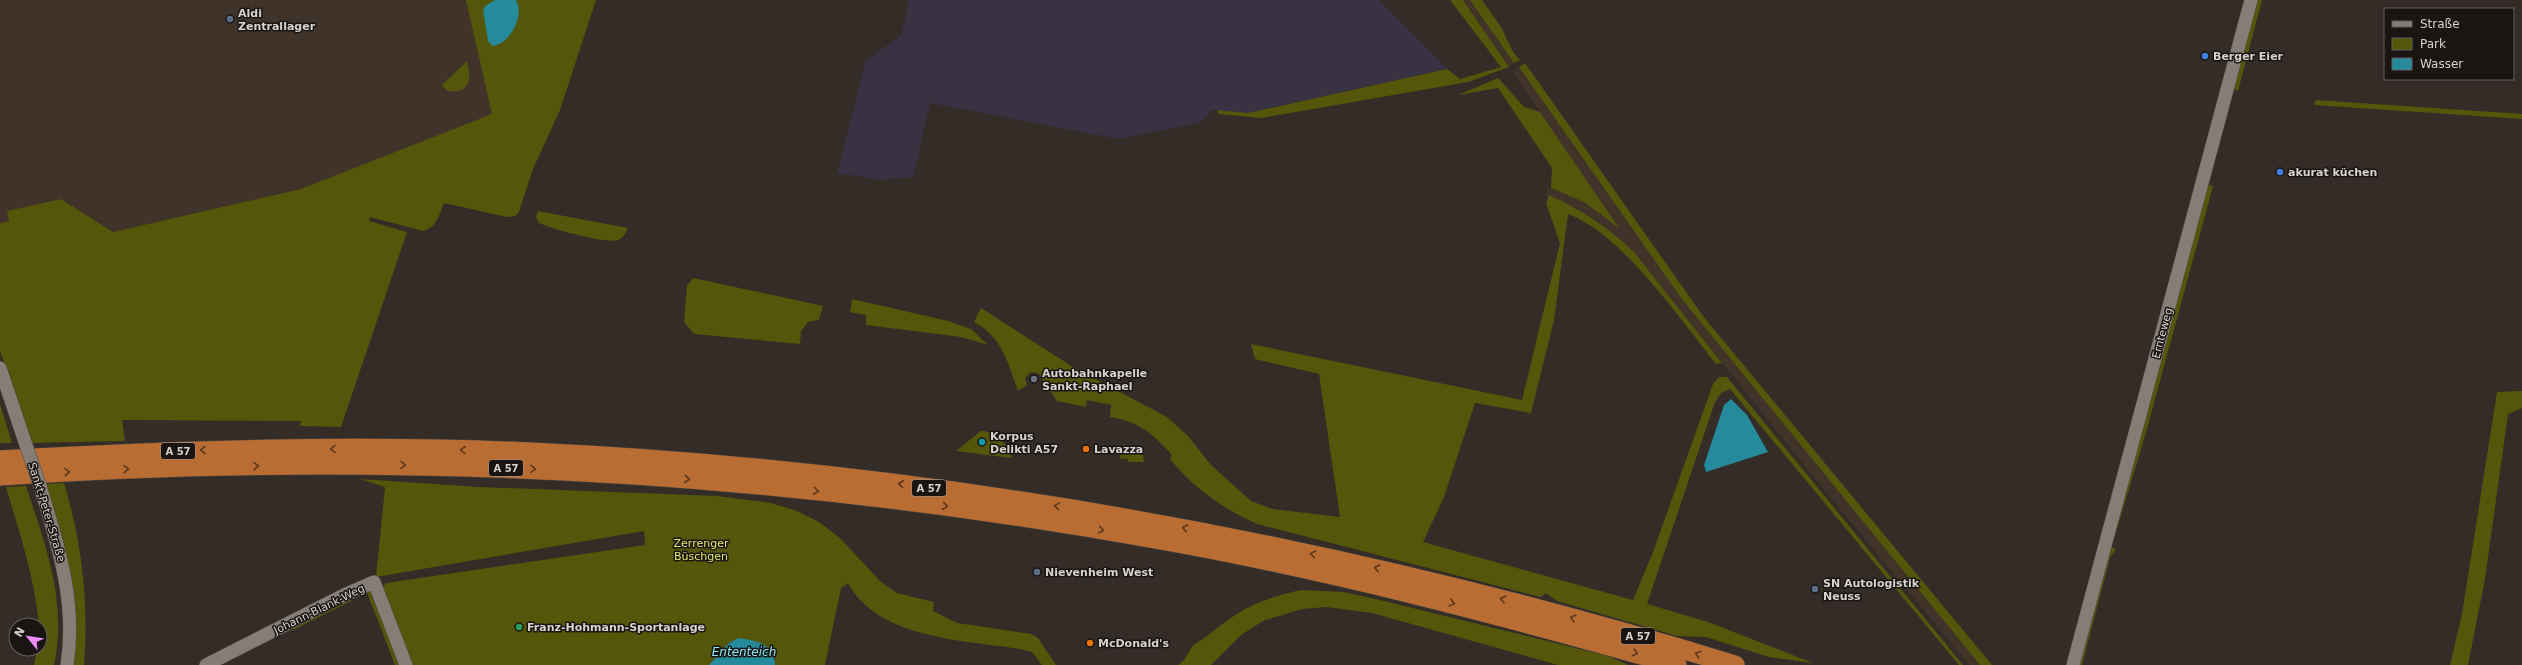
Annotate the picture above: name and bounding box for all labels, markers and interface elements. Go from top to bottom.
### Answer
place label: Aldi Zentrallager [238,7,316,33]
legend [2384,8,2514,80]
marker: Aldi Zentrallager [225,14,235,24]
text: Straße [2420,17,2460,31]
text: Park [2420,37,2446,51]
place label: Berger Eier [2213,50,2284,63]
marker: Berger Eier [2200,51,2210,61]
text: Wasser [2420,57,2463,71]
place label: akurat küchen [2288,166,2377,179]
marker: akurat küchen [2275,167,2285,177]
street label: Ernteweg [2149,306,2176,360]
place label: Autobahnkapelle Sankt-Raphael [1042,367,1147,393]
marker: Autobahnkapelle Sankt-Raphael [1029,374,1039,384]
place label: Korpus Delikti A57 [990,430,1058,456]
marker: Korpus Delikti A57 [977,437,987,447]
road number: A 57 [161,443,195,459]
place label: Lavazza [1094,443,1143,456]
marker: Lavazza [1081,444,1091,454]
one-way arrow [330,445,336,453]
one-way arrow [200,446,206,454]
one-way arrow [460,446,466,455]
road number: A 57 [489,460,523,476]
street label: Sankt-Peter-Straße [25,461,68,564]
one-way arrow [400,461,406,469]
one-way arrow [253,462,259,470]
one-way arrow [123,465,129,473]
one-way arrow [530,465,536,474]
one-way arrow [64,467,70,476]
one-way arrow [684,475,690,484]
one-way arrow [898,480,904,489]
road number: A 57 [912,480,946,496]
one-way arrow [813,487,819,496]
one-way arrow [942,501,948,510]
one-way arrow [1054,502,1060,511]
one-way arrow [1182,524,1188,532]
one-way arrow [1098,525,1104,533]
park label: Zerrenger Büschgen [674,537,729,563]
one-way arrow [1310,550,1316,559]
one-way arrow [1373,565,1380,573]
place label: Nievenheim West [1045,566,1153,579]
marker: Nievenheim West [1032,567,1042,577]
place label: SN Autologistik Neuss [1823,577,1920,603]
street label: Johann-Blank-Weg [271,582,367,638]
marker: SN Autologistik Neuss [1810,584,1820,594]
one-way arrow [1500,596,1506,604]
one-way arrow [1448,598,1455,607]
one-way arrow [1570,614,1577,623]
north arrow [8,617,48,657]
place label: Franz-Hohmann-Sportanlage [527,621,705,634]
marker: Franz-Hohmann-Sportanlage [514,622,524,632]
text: N [12,625,28,639]
road number: A 57 [1621,628,1655,644]
place label: McDonald's [1098,637,1169,650]
marker: McDonald's [1085,638,1095,648]
water label: Ententeich [712,645,776,659]
one-way arrow [1632,648,1639,657]
one-way arrow [1695,650,1702,659]

